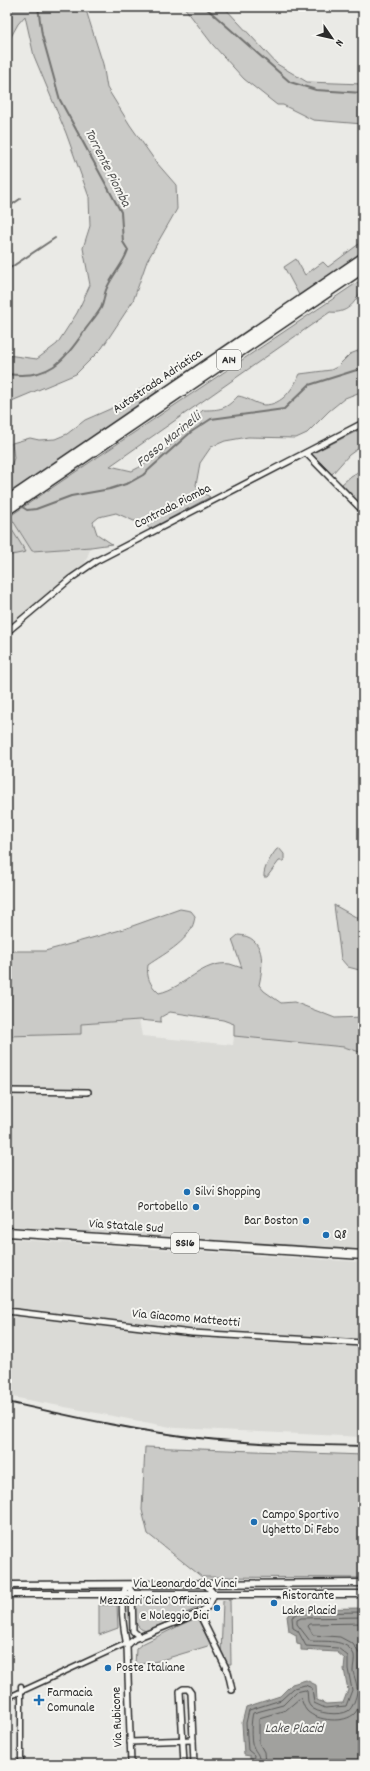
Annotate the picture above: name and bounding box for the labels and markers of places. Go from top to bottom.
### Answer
place label: Silvi Shopping [195,1183,261,1202]
marker: Silvi Shopping [182,1187,192,1197]
place label: Portobello [138,1198,188,1217]
marker: Portobello [191,1202,201,1212]
place label: Bar Boston [244,1212,298,1231]
marker: Bar Boston [301,1216,311,1226]
place label: Q8 [334,1226,347,1245]
marker: Q8 [321,1230,331,1240]
place label: Campo Sportivo Ughetto Di Febo [262,1506,339,1540]
marker: Campo Sportivo Ughetto Di Febo [249,1517,259,1527]
place label: Ristorante Lake Placid [282,1587,336,1621]
place label: Mezzadri Ciclo Officina e Noleggio Bici [100,1592,210,1626]
marker: Ristorante Lake Placid [269,1598,279,1608]
marker: Mezzadri Ciclo Officina e Noleggio Bici [212,1603,222,1613]
place label: Poste Italiane [116,1659,185,1678]
marker: Poste Italiane [103,1663,113,1673]
place label: Farmacia Comunale [47,1684,95,1718]
marker: Farmacia Comunale [34,1695,44,1705]

